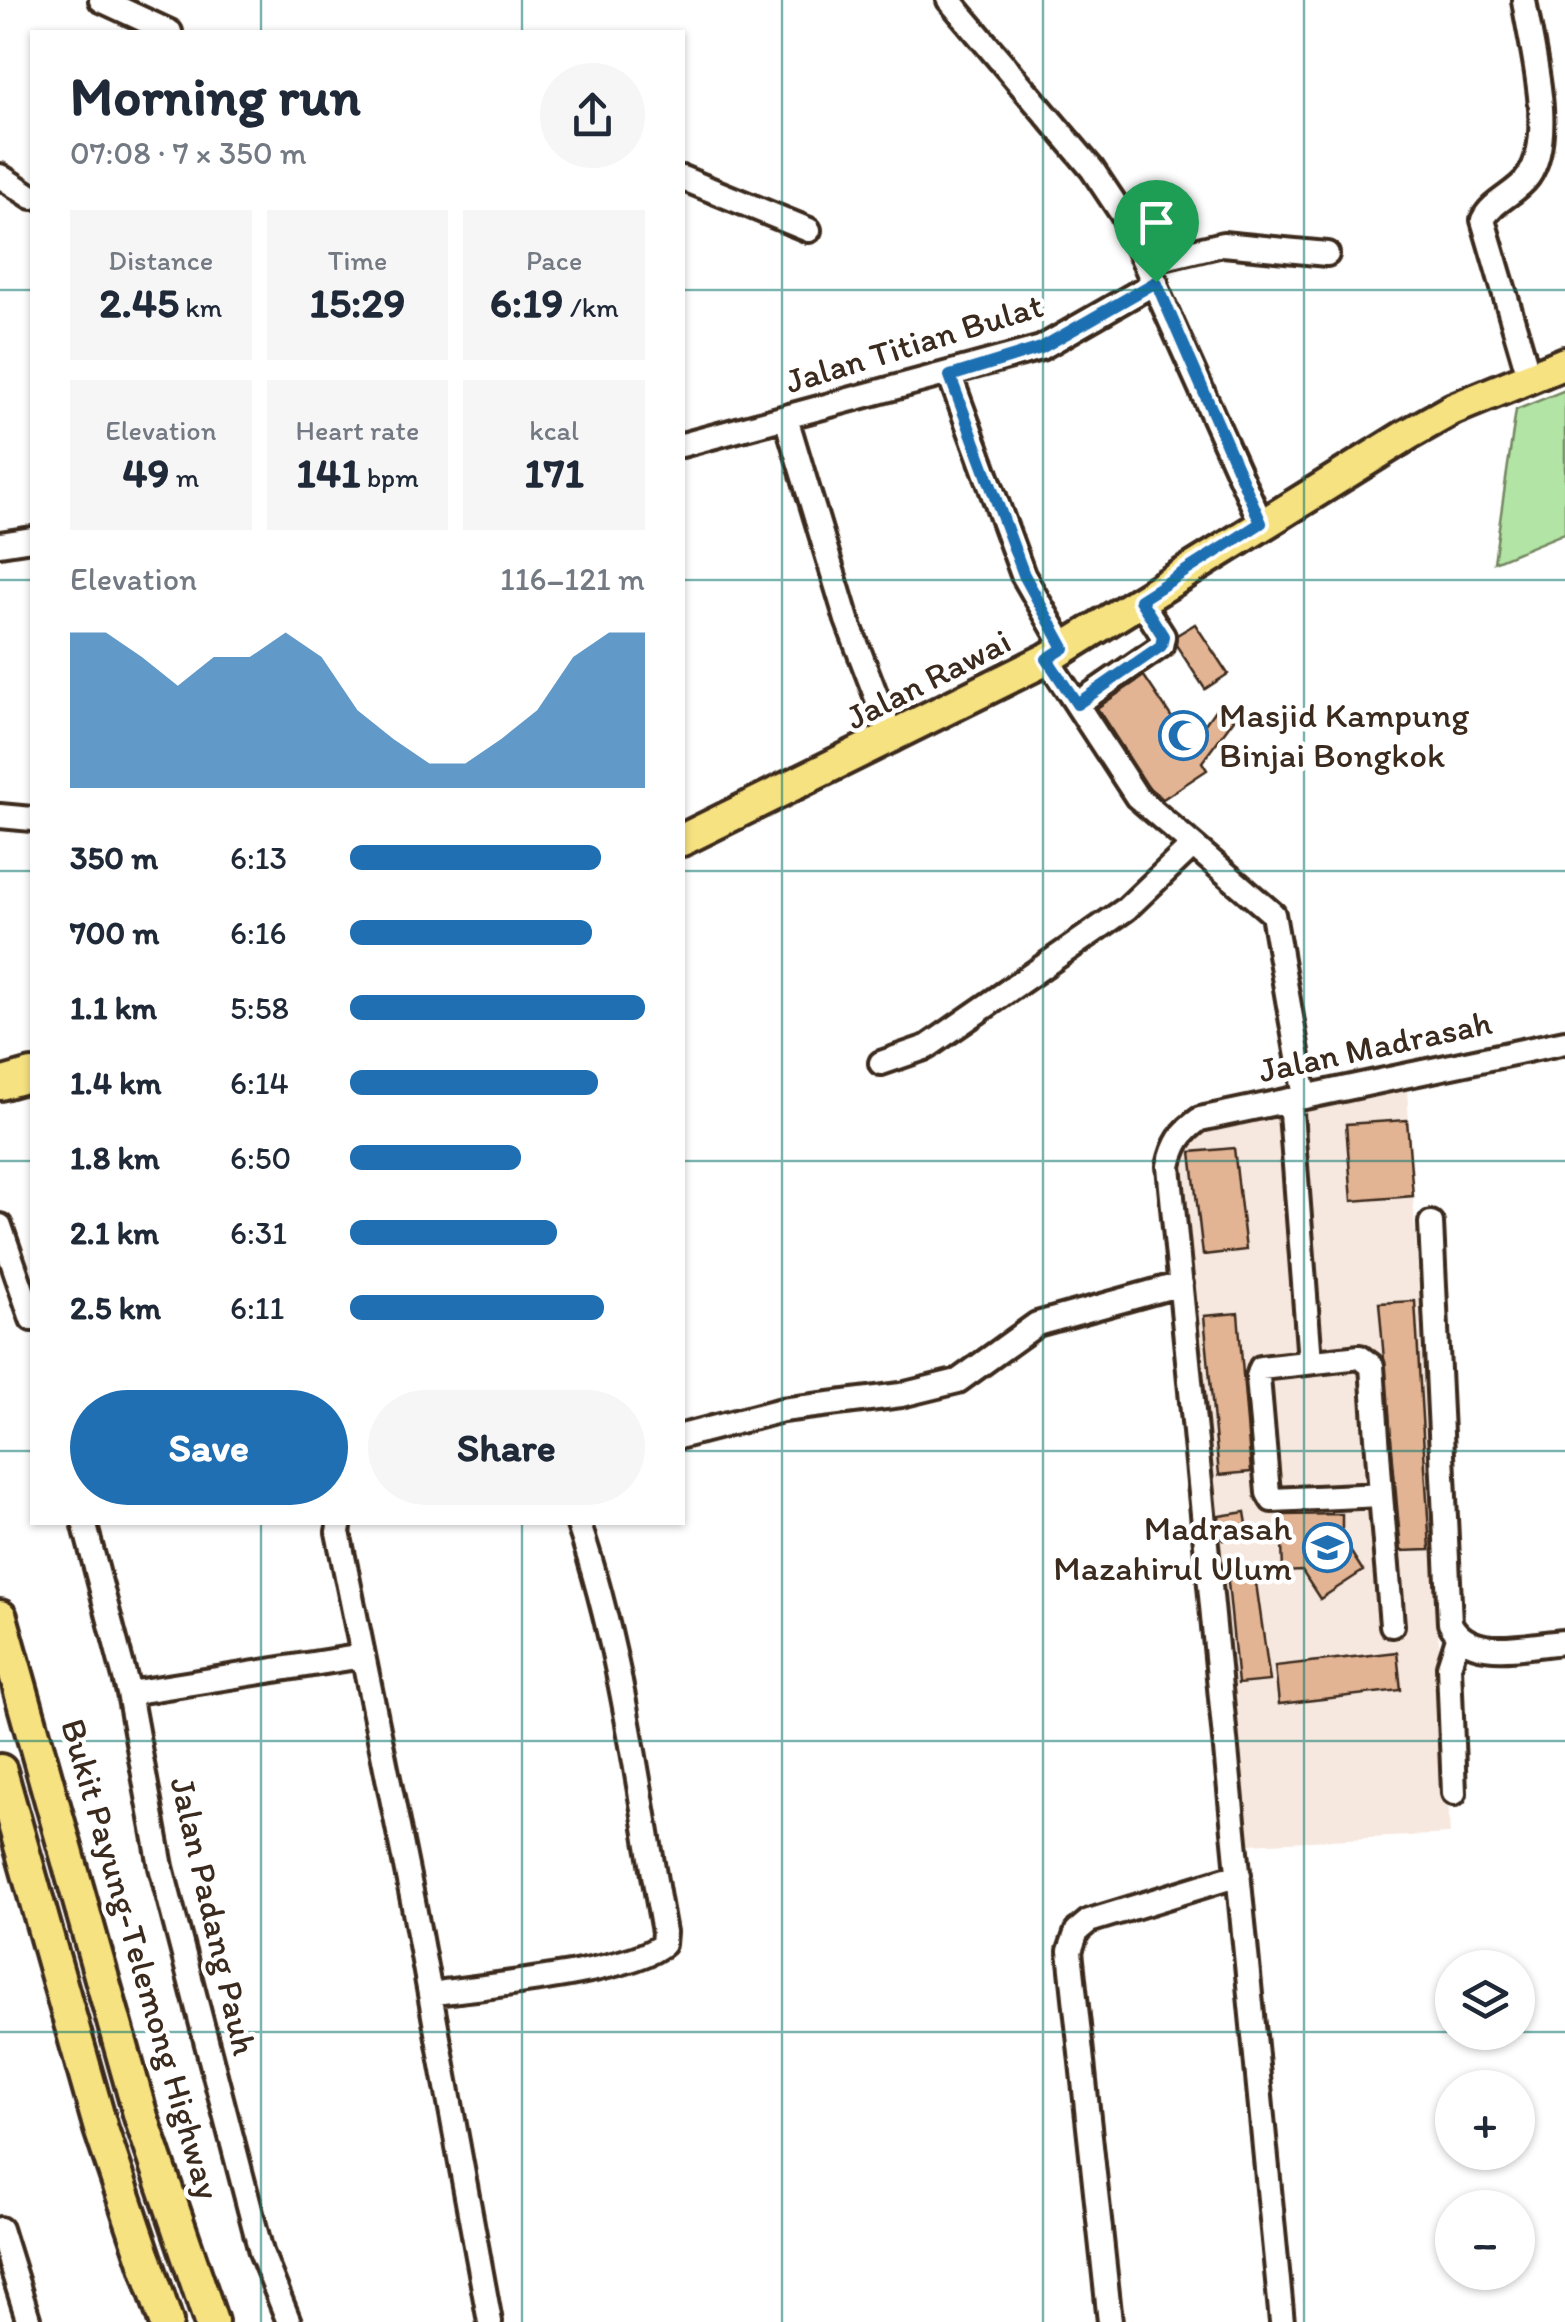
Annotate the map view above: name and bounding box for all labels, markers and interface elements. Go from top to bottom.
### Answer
text: Morning run [70,63,361,129]
button: share [540,63,645,168]
text: 07:08 · 7 × 350 m [70,134,307,172]
pin [1114,180,1199,283]
icon: arrive [1129,195,1184,250]
text: Distance [108,243,213,277]
text: Time [328,243,387,277]
text: Pace [526,243,582,277]
text: 2.45 [99,277,179,328]
text: 15:29 [310,277,405,328]
text: 6:19 [490,277,564,328]
street label: Jalan Titian Bulat [780,284,1048,402]
text: km [179,290,222,324]
text: /km [564,290,619,324]
text: Elevation [105,413,216,447]
text: Heart rate [296,413,419,447]
text: kcal [529,413,579,447]
text: 49 [122,447,170,498]
text: 141 [296,447,360,498]
text: 171 [524,447,584,498]
text: m [170,460,199,494]
text: bpm [360,460,419,494]
text: Elevation [70,560,197,598]
text: 116–121 m [500,560,645,598]
street label: Jalan Rawai [839,620,1017,738]
place label: Masjid Kampung Binjai Bongkok [1219,694,1469,776]
mosque icon: Masjid Kampung Binjai Bongkok [1158,709,1210,761]
text: 350 m [70,839,158,877]
text: 6:13 [230,839,287,877]
text: 700 m [70,914,159,952]
text: 6:16 [230,914,287,952]
text: 1.1 km [70,989,157,1027]
text: 5:58 [230,989,289,1027]
street label: Jalan Madrasah [1255,1001,1496,1091]
text: 1.4 km [70,1064,161,1102]
text: 6:14 [230,1064,289,1102]
text: 1.8 km [70,1139,160,1177]
text: 6:50 [230,1139,291,1177]
text: 2.1 km [70,1214,159,1252]
text: 6:31 [230,1214,287,1252]
text: 2.5 km [70,1289,161,1327]
text: 6:11 [230,1289,284,1327]
button: Save [70,1390,348,1505]
button: Share [368,1390,645,1505]
place label: Madrasah Mazahirul Ulum [1053,1507,1292,1589]
school or university icon: Madrasah Mazahirul Ulum [1301,1522,1353,1574]
street label: Bukit Payung-Telemong Highway [52,1714,230,2204]
street label: Jalan Padang Pauh [162,1773,267,2060]
map controls [1435,1950,1535,2290]
button: layers [1435,1950,1535,2050]
button: + [1435,2070,1535,2170]
button: − [1435,2190,1535,2290]

